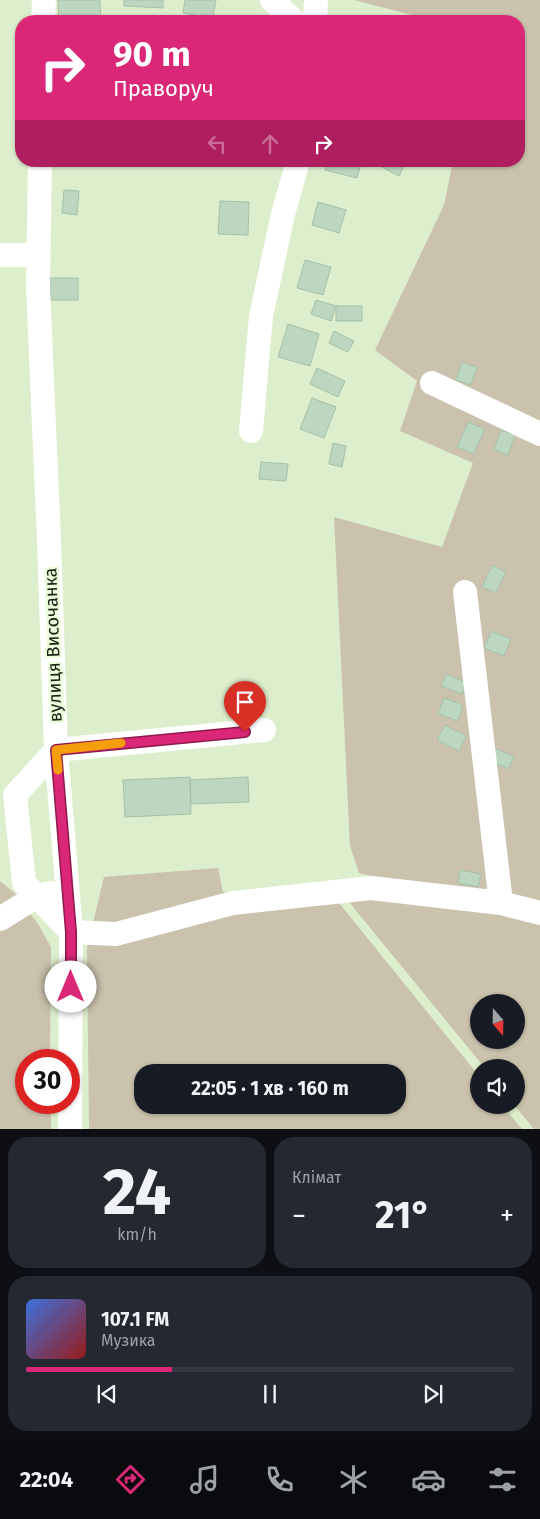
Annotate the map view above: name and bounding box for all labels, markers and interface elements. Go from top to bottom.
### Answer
text: 90 m [113,33,191,75]
icon: right [30,35,95,100]
text: Праворуч [113,75,214,102]
icon: left [203,130,231,158]
icon: ahead [256,130,284,158]
icon: right [309,130,337,158]
street label: вулиця Височанка [39,567,67,723]
pin [224,681,266,732]
icon: arrive [231,688,259,716]
position arrow [44,960,96,1012]
north arrow [470,994,525,1049]
map controls [470,994,525,1114]
speed limit sign: 30 [15,1049,80,1114]
button: sound [470,1059,525,1114]
text: 22:05 · 1 хв · 160 m [191,1077,349,1100]
text: 24 [103,1153,171,1231]
text: Клімат [292,1168,342,1187]
text: 21° [375,1192,431,1238]
text: − [292,1199,306,1232]
text: + [500,1199,514,1232]
text: km/h [117,1225,157,1244]
text: 107.1 FM [101,1308,169,1331]
text: Музика [101,1331,156,1350]
icon: previous [93,1380,121,1408]
icon: pause [256,1380,284,1408]
icon: next [419,1380,447,1408]
icon: directions [113,1462,148,1497]
icon: music [187,1462,222,1497]
icon: phone [262,1462,297,1497]
icon: climate [336,1462,371,1497]
icon: car [411,1462,446,1497]
icon: filters [485,1462,520,1497]
text: 22:04 [20,1466,73,1493]

